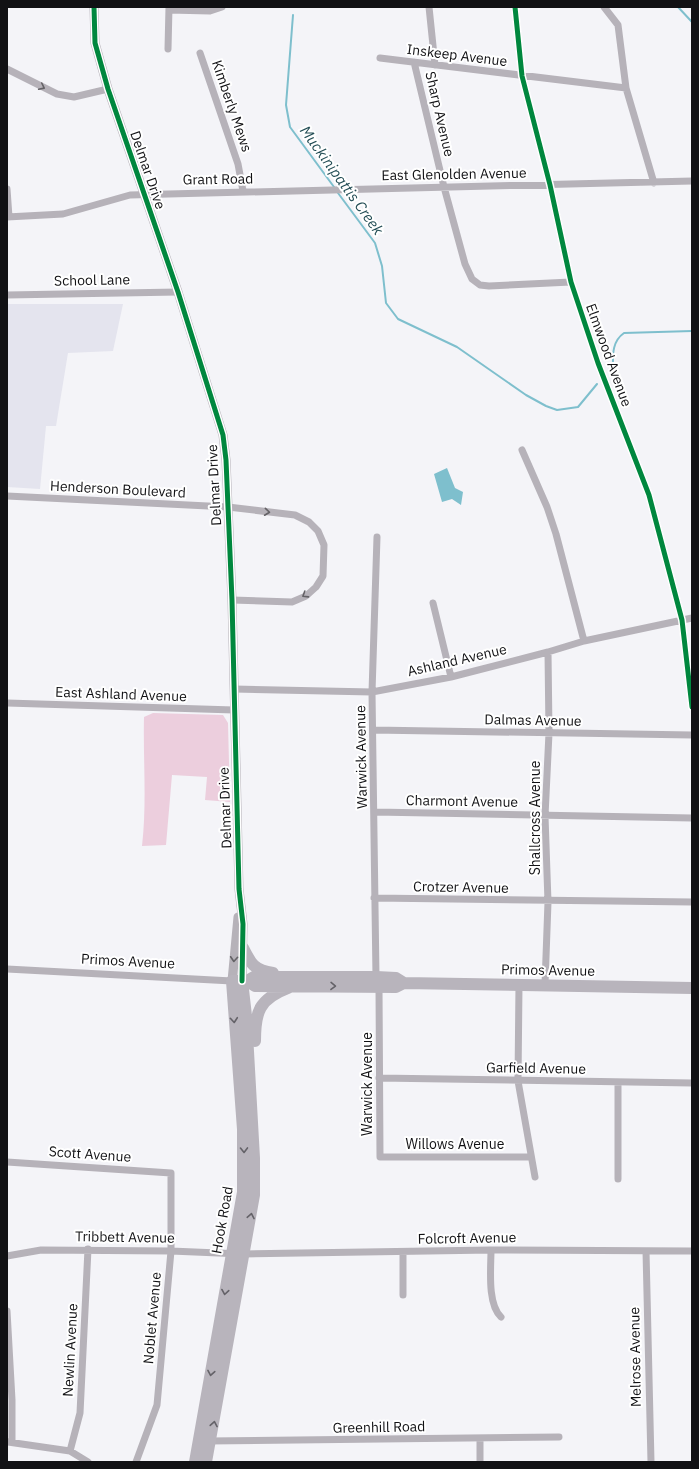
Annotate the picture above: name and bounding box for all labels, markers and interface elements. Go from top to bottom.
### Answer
street label: Inskeep Avenue [406,40,509,70]
street label: Kimberly Mews [208,58,256,154]
street label: Sharp Avenue [421,70,459,159]
one-way arrow [37,82,45,90]
water label: Muckinipattis Creek [296,122,388,239]
street label: Delmar Drive [126,129,170,212]
street label: East Glenolden Avenue [381,164,527,184]
street label: Grant Road [183,169,253,189]
street label: School Lane [54,270,130,290]
street label: Elmwood Avenue [582,301,636,409]
street label: Delmar Drive [203,444,225,526]
street label: Henderson Boulevard [50,476,186,502]
one-way arrow [264,507,270,516]
one-way arrow [302,591,309,598]
street label: Ashland Avenue [406,640,509,680]
street label: East Ashland Avenue [55,683,187,705]
street label: Warwick Avenue [351,705,371,809]
street label: Dalmas Avenue [484,710,582,730]
street label: Shallcross Avenue [526,760,544,875]
street label: Delmar Drive [215,767,235,849]
street label: Charmont Avenue [406,791,519,811]
street label: Crotzer Avenue [413,877,509,897]
street label: Primos Avenue [81,950,176,972]
one-way arrow [230,956,239,962]
street label: Primos Avenue [501,960,595,980]
one-way arrow [330,982,336,990]
one-way arrow [230,1017,239,1023]
street label: Warwick Avenue [358,1032,376,1136]
street label: Garfield Avenue [486,1058,586,1078]
street label: Willows Avenue [406,1135,505,1153]
street label: Scott Avenue [48,1142,132,1166]
one-way arrow [240,1147,248,1153]
street label: Hook Road [207,1185,237,1255]
one-way arrow [247,1213,255,1219]
street label: Tribbett Avenue [75,1227,175,1247]
street label: Folcroft Avenue [418,1228,517,1248]
street label: Noblet Avenue [139,1271,165,1365]
one-way arrow [221,1289,230,1295]
street label: Newlin Avenue [59,1302,81,1397]
street label: Melrose Avenue [625,1306,645,1407]
one-way arrow [208,1370,216,1376]
street label: Greenhill Road [333,1417,425,1437]
one-way arrow [210,1421,218,1427]

